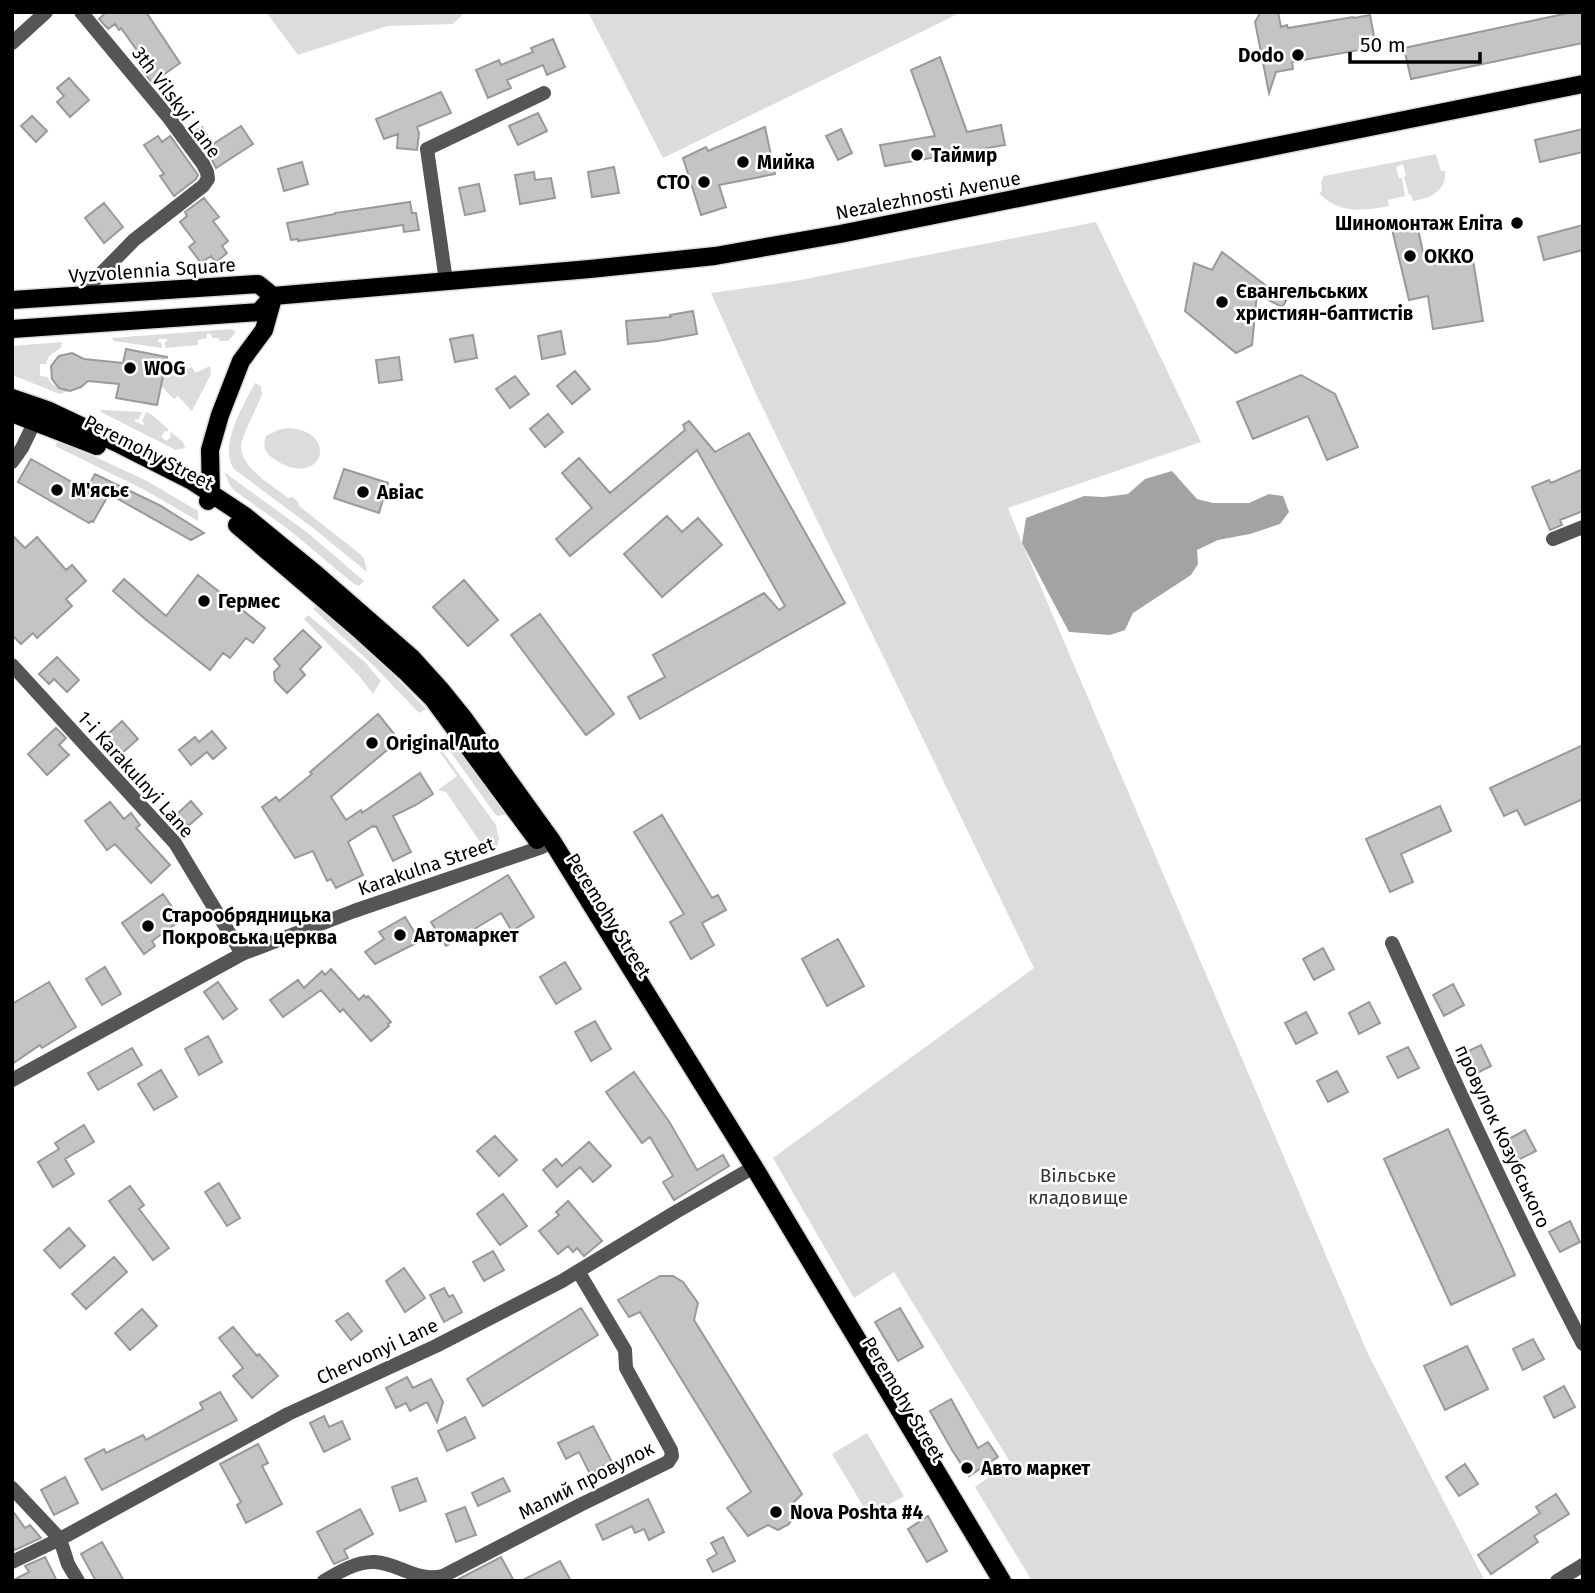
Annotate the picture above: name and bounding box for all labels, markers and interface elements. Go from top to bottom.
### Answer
scale bar [1350,21,1480,65]
text: 50 m [1360,32,1406,58]
street label: 3th Vilskyi Lane [127,42,226,163]
place label: Dodo [1238,44,1284,67]
marker: Dodo [1290,47,1306,63]
place label: Таймир [931,144,997,167]
marker: Таймир [909,147,925,163]
place label: Мийка [757,151,815,174]
marker: Мийка [735,154,751,170]
street label: Nezalezhnosti Avenue [834,166,1023,225]
place label: СТО [657,171,690,194]
marker: СТО [696,174,712,190]
place label: Шиномонтаж Еліта [1335,212,1503,235]
marker: Шиномонтаж Еліта [1509,215,1525,231]
place label: OKKO [1424,245,1474,268]
marker: OKKO [1402,248,1418,264]
street label: Vyzvolennia Square [68,253,236,288]
place label: Євангельських християн-баптистів [1235,280,1413,325]
marker: Євангельських християн-баптистів [1214,294,1230,310]
place label: WOG [144,357,185,380]
marker: WOG [122,360,138,376]
street label: Peremohy Street [80,410,217,495]
place label: М'ясьє [71,479,130,502]
place label: Авіас [376,481,424,504]
marker: М'ясьє [49,482,65,498]
marker: Авіас [355,484,371,500]
place label: Гермес [218,590,280,613]
marker: Гермес [196,593,212,609]
street label: 1-i Karakulnyi Lane [73,706,199,843]
place label: Original Auto [386,732,499,755]
marker: Original Auto [364,735,380,751]
street label: Karakulna Street [355,832,497,901]
street label: Peremohy Street [561,849,656,982]
place label: Старообрядницька Покровська церква [162,904,337,949]
marker: Старообрядницька Покровська церква [140,918,156,934]
place label: Автомаркет [413,924,520,947]
marker: Автомаркет [392,927,408,943]
street label: провулок Козубського [1450,1041,1555,1232]
park label: Вільське кладовище [1028,1164,1128,1209]
street label: Chervonyi Lane [313,1313,442,1390]
street label: Peremohy Street [857,1332,950,1466]
street label: Малий провулок [515,1436,658,1525]
place label: Авто маркет [980,1457,1091,1480]
marker: Авто маркет [959,1460,975,1476]
place label: Nova Poshta #4 [790,1501,923,1524]
marker: Nova Poshta #4 [768,1504,784,1520]

